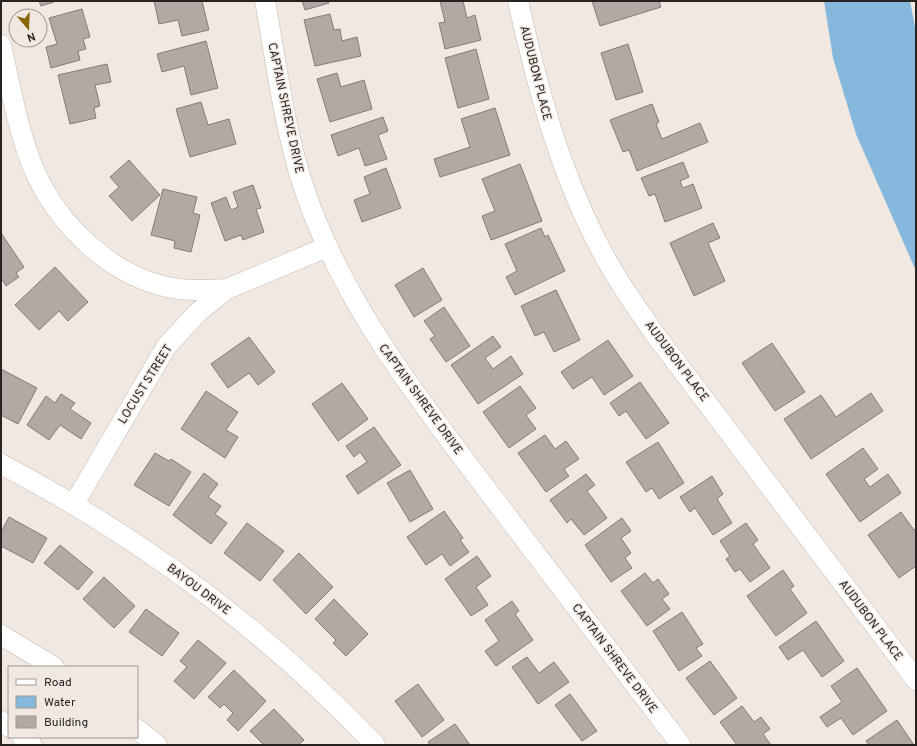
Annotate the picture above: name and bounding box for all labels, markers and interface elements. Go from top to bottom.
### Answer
north arrow [8,8,48,48]
street label: AUDUBON PLACE [516,24,555,122]
text: N [25,29,37,44]
street label: CAPTAIN SHREVE DRIVE [263,41,307,175]
street label: AUDUBON PLACE [641,318,712,405]
street label: CAPTAIN SHREVE DRIVE [375,341,466,458]
street label: LOCUST STREET [115,342,177,427]
street label: BAYOU DRIVE [163,560,234,619]
street label: AUDUBON PLACE [835,577,906,664]
street label: CAPTAIN SHREVE DRIVE [568,601,661,717]
legend [8,666,138,738]
text: Road [44,675,72,691]
text: Water [44,695,76,711]
text: Building [44,715,88,731]

